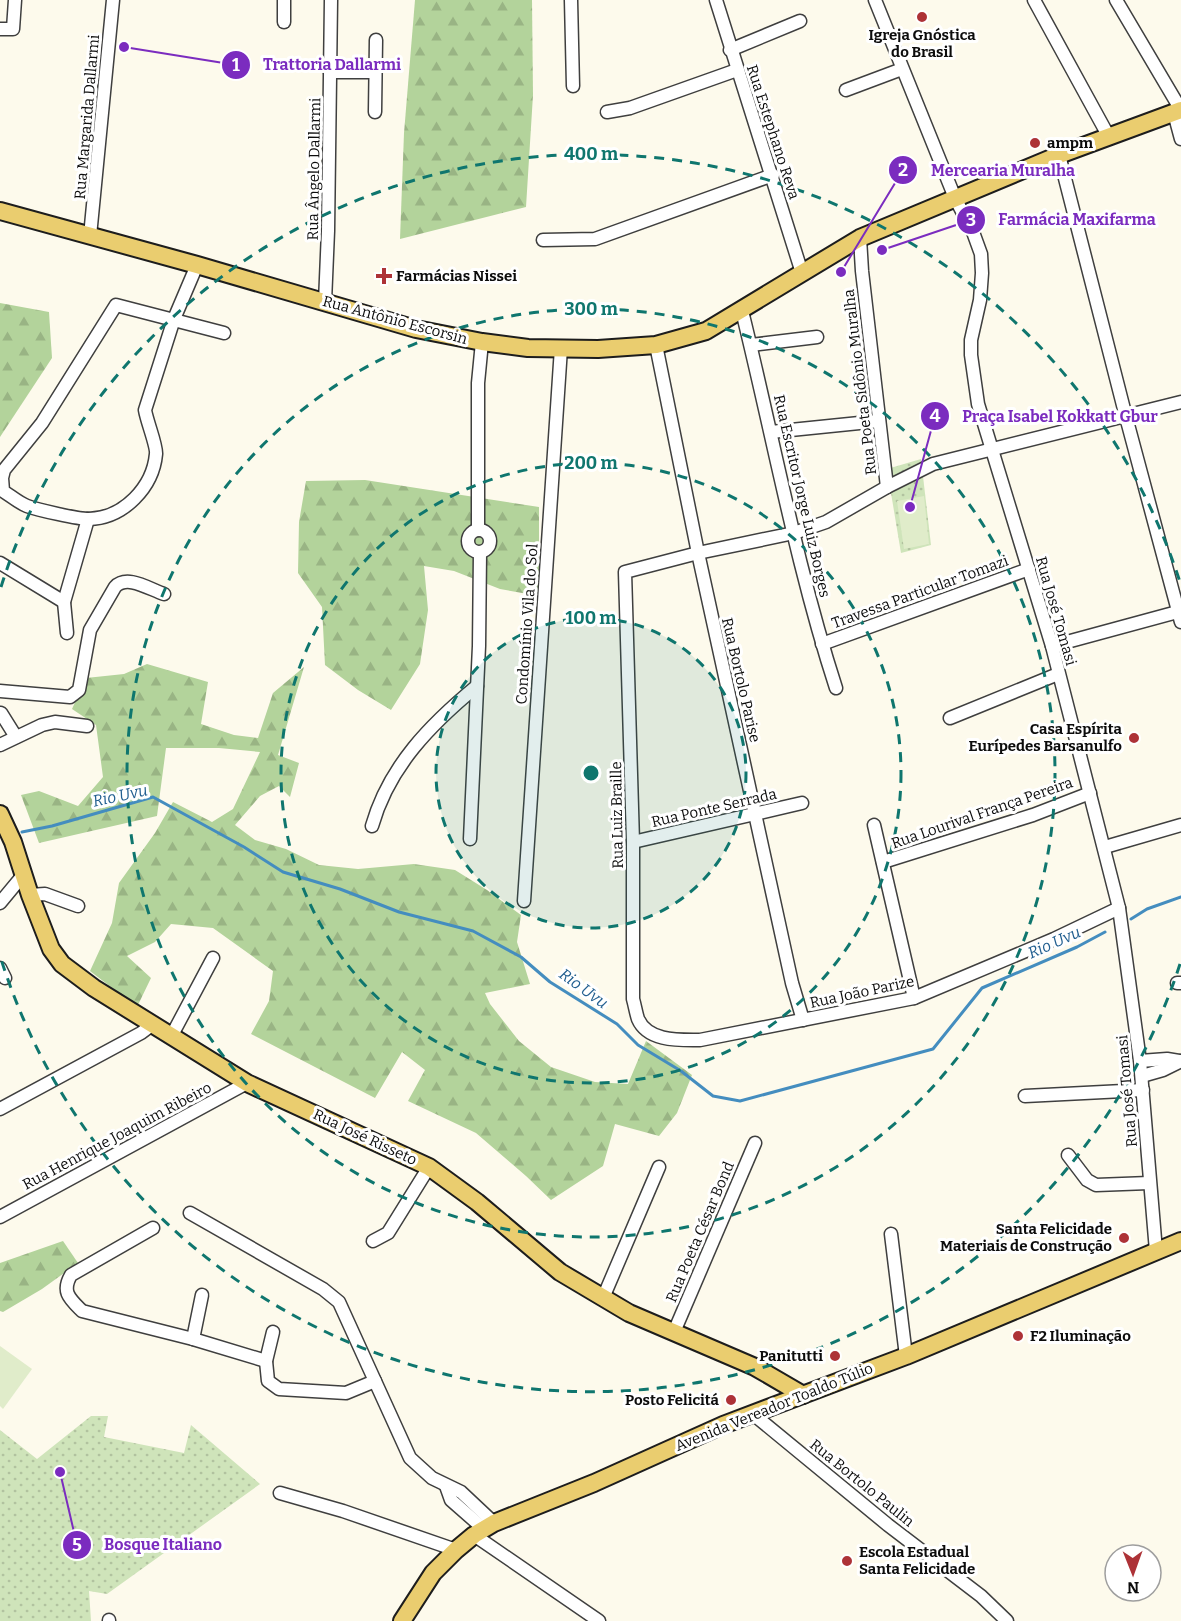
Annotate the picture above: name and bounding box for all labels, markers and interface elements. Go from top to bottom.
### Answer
marker: Igreja Gnóstica do Brasil [915,10,929,24]
place label: Igreja Gnóstica do Brasil [868,26,976,61]
street label: Rua Margarida Dallarmi [71,33,103,200]
callout: Trattoria Dallarmi [221,48,413,82]
text: 1 [232,54,240,76]
text: Trattoria Dallarmi [263,55,401,74]
street label: Rua Estephano Reva [743,62,803,202]
street label: Rua Ângelo Dallarmi [304,97,324,241]
place label: ampm [1047,134,1094,152]
marker: ampm [1028,136,1042,150]
text: 400 m [564,143,618,165]
callout: Mercearia Muralha [888,153,1087,187]
text: 2 [898,159,908,181]
text: Mercearia Muralha [931,161,1075,180]
callout: Farmácia Maxifarma [956,203,1167,237]
text: 3 [966,209,976,231]
text: Farmácia Maxifarma [998,210,1156,229]
place label: Farmácias Nissei [396,267,517,285]
marker: Farmácias Nissei [377,269,391,283]
street label: Rua Poeta Sidônio Muralha [840,288,880,476]
street label: Rua Antônio Escorsin [321,292,470,348]
text: 300 m [564,298,618,320]
street label: Rua Escritor Jorge Luiz Borges [770,393,834,599]
callout: Praça Isabel Kokkatt Gbur [920,399,1170,433]
text: 4 [930,405,941,427]
text: Praça Isabel Kokkatt Gbur [962,407,1158,426]
text: 200 m [564,452,618,474]
street label: Condomínio Vila do Sol [512,543,542,705]
street label: Travessa Particular Tomazi [829,551,1011,632]
street label: Rua José Tomasi [1032,554,1080,668]
text: 100 m [565,607,617,629]
street label: Rua Bortolo Parise [718,616,764,744]
place label: Casa Espírita Eurípedes Barsanulfo [969,720,1123,755]
marker: Casa Espírita Eurípedes Barsanulfo [1127,731,1141,745]
street label: Rua Luiz Braille [607,761,627,869]
centre of rings [581,763,601,783]
street label: Rua Lourival França Pereira [889,773,1075,853]
water label: Rio Uvu [91,780,149,811]
street label: Rua Ponte Serrada [650,785,778,831]
water label: Rio Uvu [1025,922,1084,962]
water label: Rio Uvu [556,964,612,1012]
street label: Rua João Parize [808,972,916,1012]
street label: Rua José Tomasi [1113,1034,1141,1148]
street label: Rua Henrique Joaquim Ribeiro [19,1078,215,1194]
street label: Rua José Risseto [310,1105,420,1169]
street label: Rua Poeta César Bond [662,1159,738,1305]
place label: Santa Felicidade Materiais de Construção [940,1220,1112,1255]
marker: Santa Felicidade Materiais de Construção [1117,1231,1131,1245]
place label: F2 Iluminação [1030,1327,1131,1345]
marker: F2 Iluminação [1011,1329,1025,1343]
place label: Panitutti [759,1347,823,1365]
marker: Panitutti [828,1349,842,1363]
street label: Avenida Vereador Toaldo Túlio [672,1359,876,1455]
place label: Posto Felicitá [625,1391,720,1409]
marker: Posto Felicitá [724,1393,738,1407]
street label: Rua Bortolo Paulin [806,1435,918,1531]
callout: Bosque Italiano [62,1528,234,1562]
text: 5 [72,1534,82,1556]
text: Bosque Italiano [104,1535,222,1554]
place label: Escola Estadual Santa Felicidade [859,1543,975,1578]
north arrow [1103,1543,1163,1603]
marker: Escola Estadual Santa Felicidade [840,1554,854,1568]
text: N [1127,1578,1140,1597]

